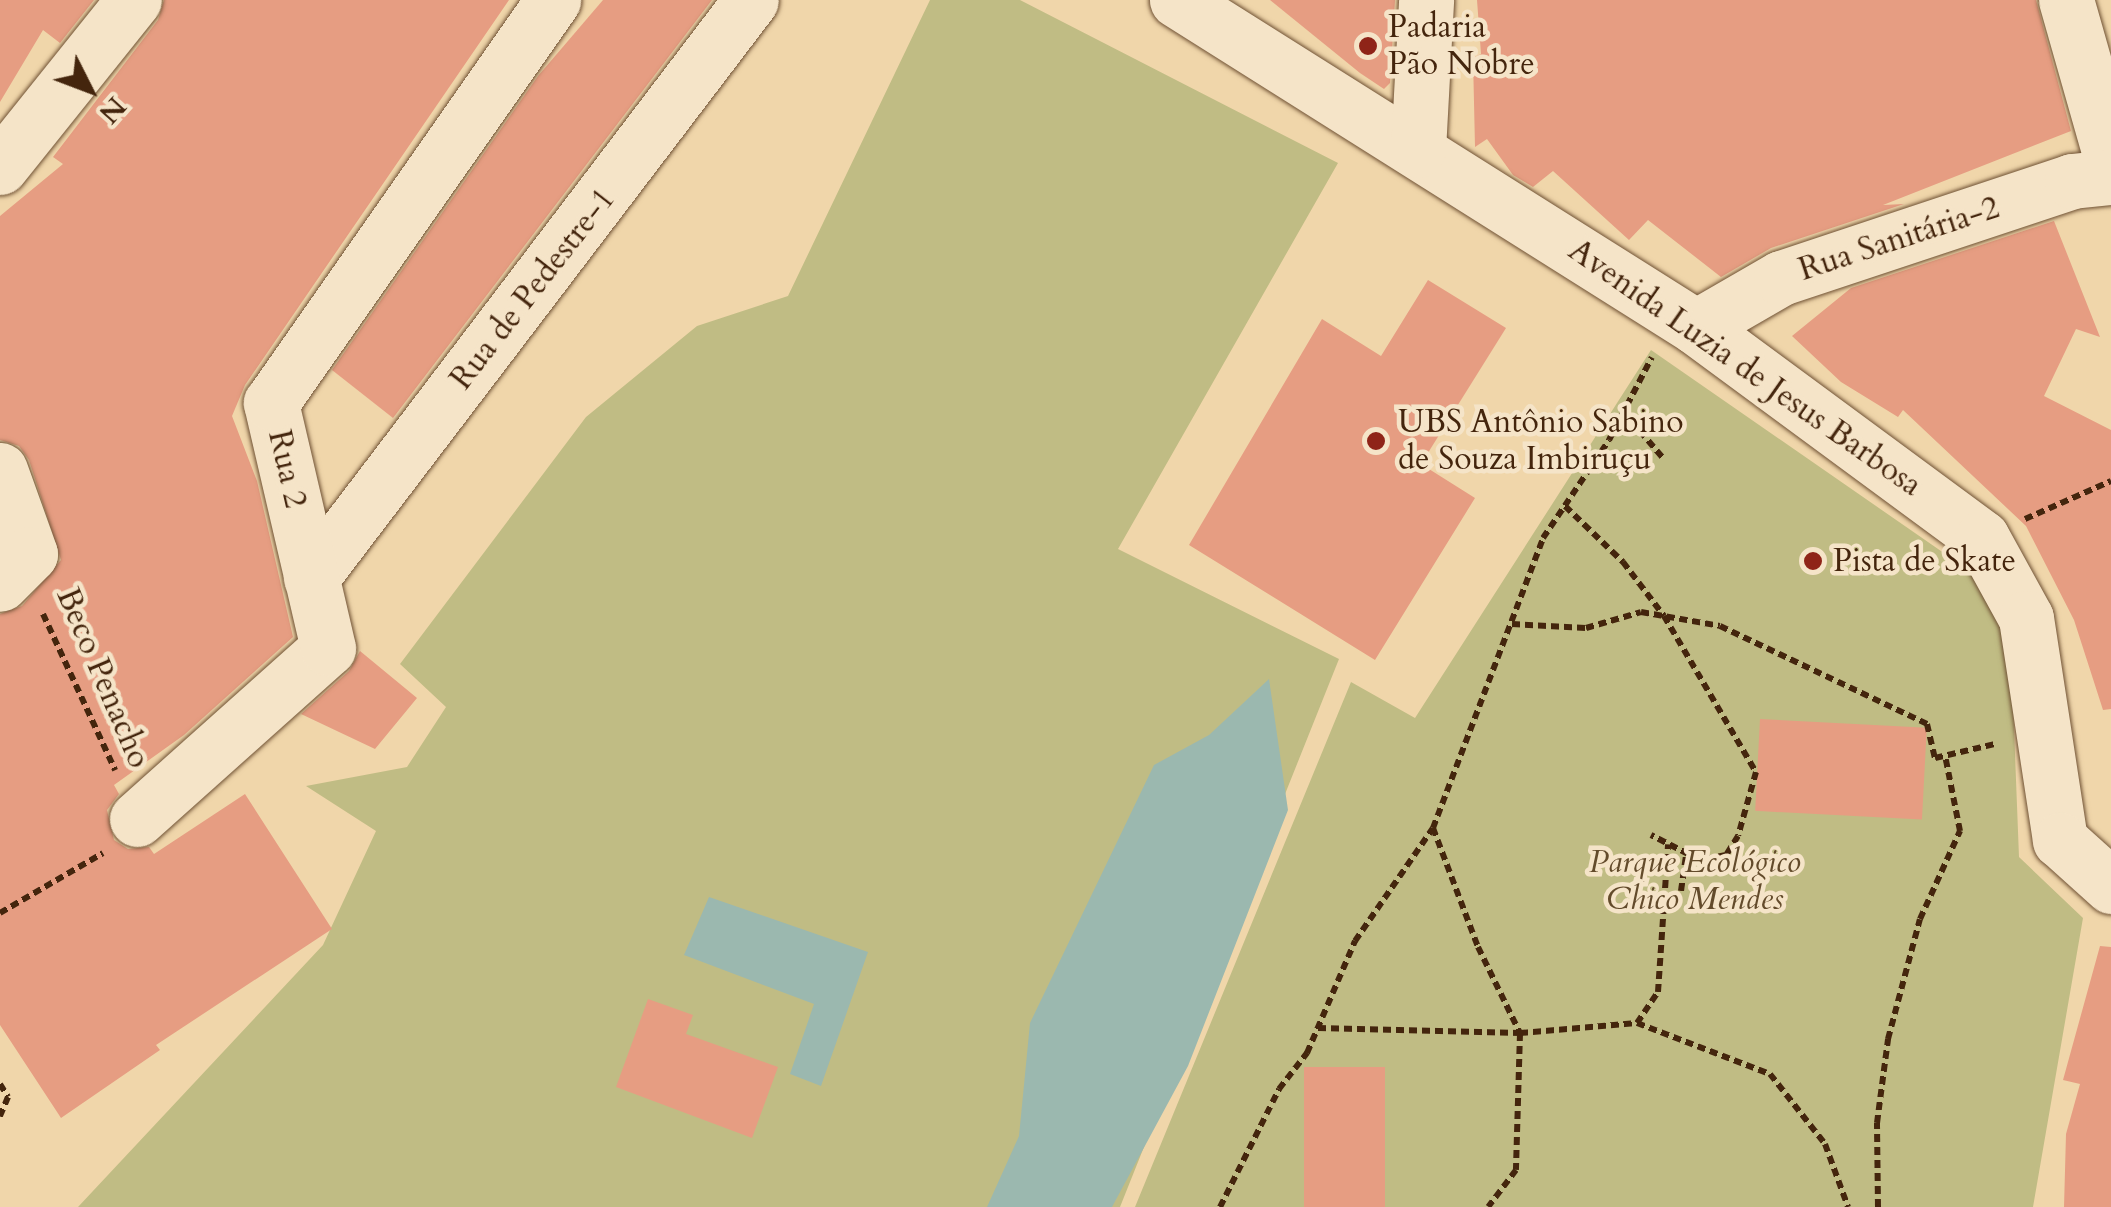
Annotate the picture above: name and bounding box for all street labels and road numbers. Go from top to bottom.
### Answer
street label: Rua de Pedestre-1 [442,181,624,397]
street label: Rua Sanitária-2 [1794,189,2004,289]
street label: Avenida Luzia de Jesus Barbosa [1561,231,1929,505]
street label: Rua 2 [259,426,315,512]
street label: Beco Penacho [48,582,158,774]

